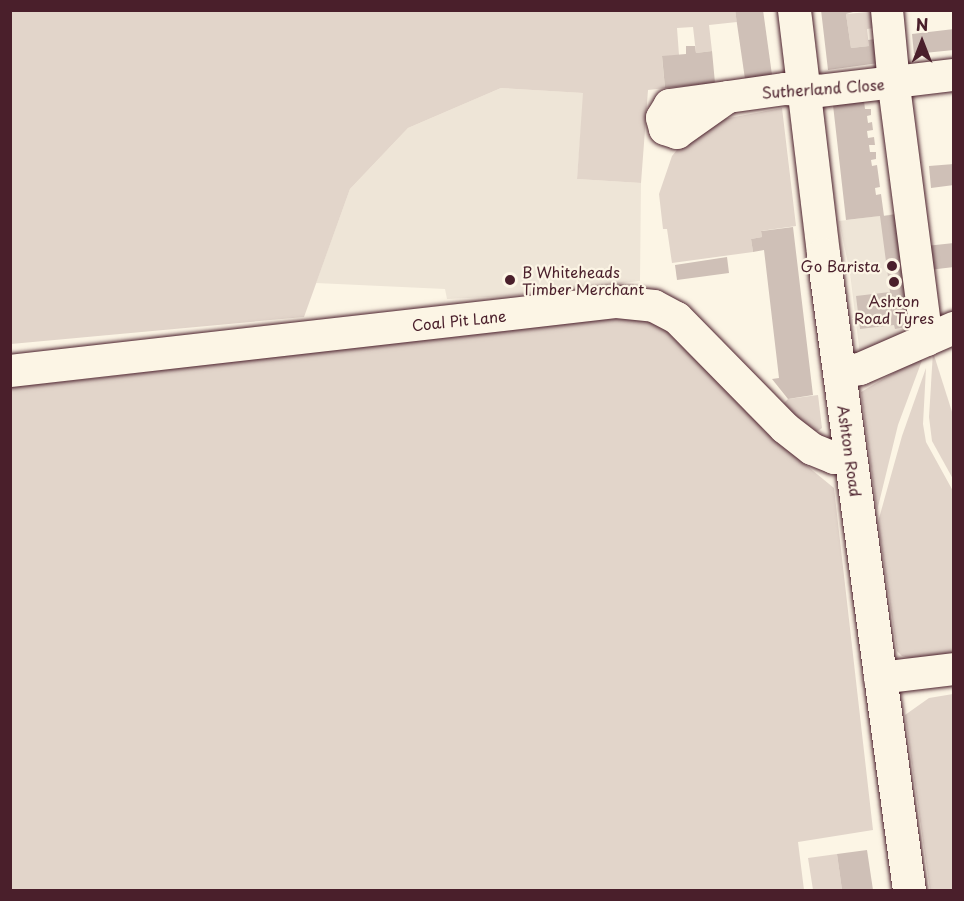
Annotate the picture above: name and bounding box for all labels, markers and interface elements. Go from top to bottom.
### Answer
north arrow [892,12,952,72]
text: N [916,12,928,36]
street label: Sutherland Close [761,75,885,101]
place label: Go Barista [802,257,880,275]
marker: Go Barista [885,259,899,273]
place label: B Whiteheads Timber Merchant [522,262,648,297]
marker: B Whiteheads Timber Merchant [503,273,517,287]
marker: Ashton Road Tyres [887,275,901,289]
place label: Ashton Road Tyres [854,291,934,326]
street label: Coal Pit Lane [410,306,508,334]
street label: Ashton Road [835,404,865,498]

